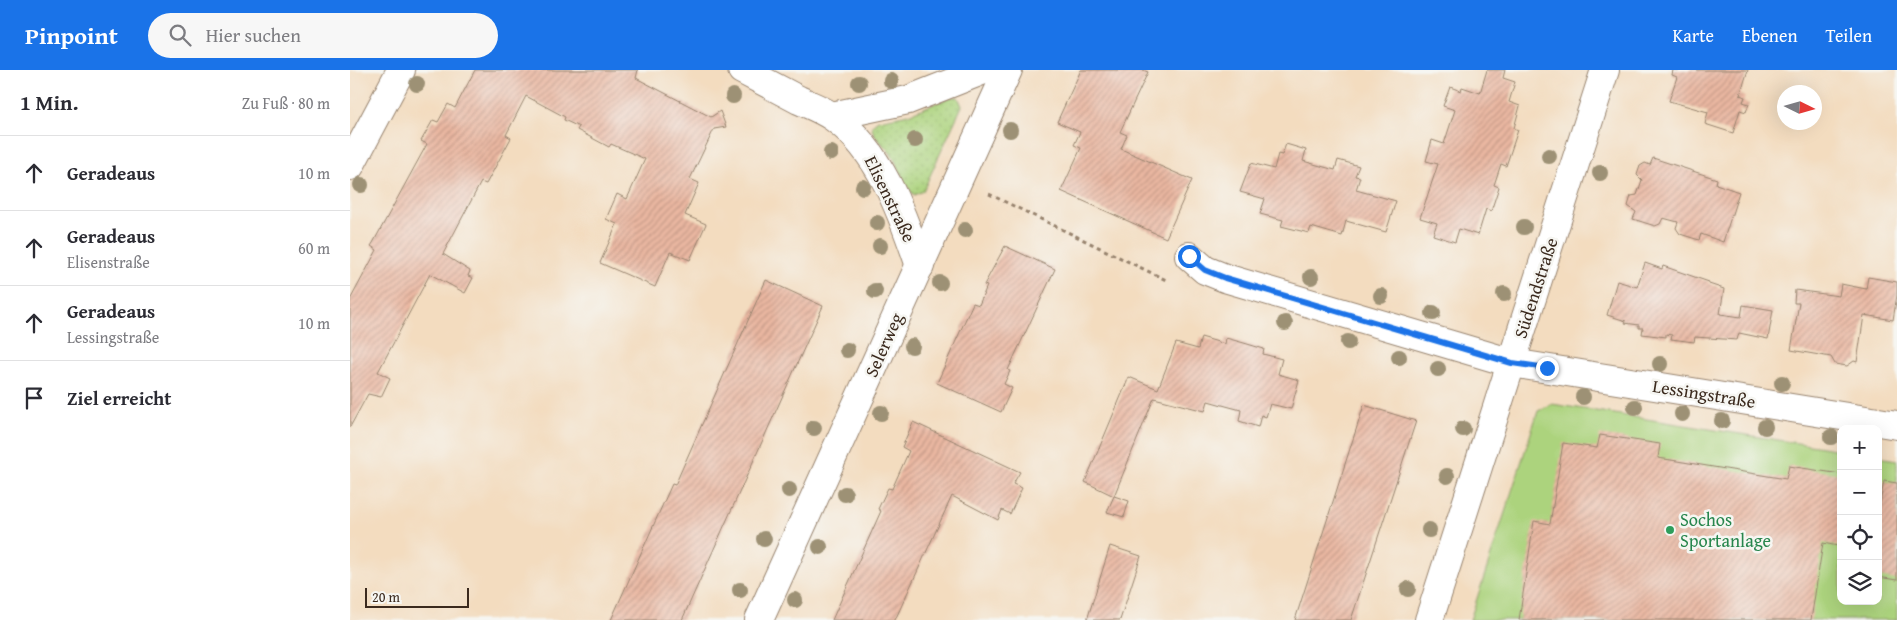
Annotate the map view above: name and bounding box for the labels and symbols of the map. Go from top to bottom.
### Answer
north arrow [1777,85,1822,130]
street label: Elisenstraße [858,151,923,247]
street label: Südendstraße [1507,234,1565,342]
route start [1178,245,1201,268]
street label: Selerweg [857,308,910,381]
route end [1536,357,1559,380]
street label: Lessingstraße [1651,372,1757,415]
place label: Sochos Sportanlage [1680,506,1771,554]
marker: Sochos Sportanlage [1664,524,1676,536]
scale bar [365,585,469,608]

